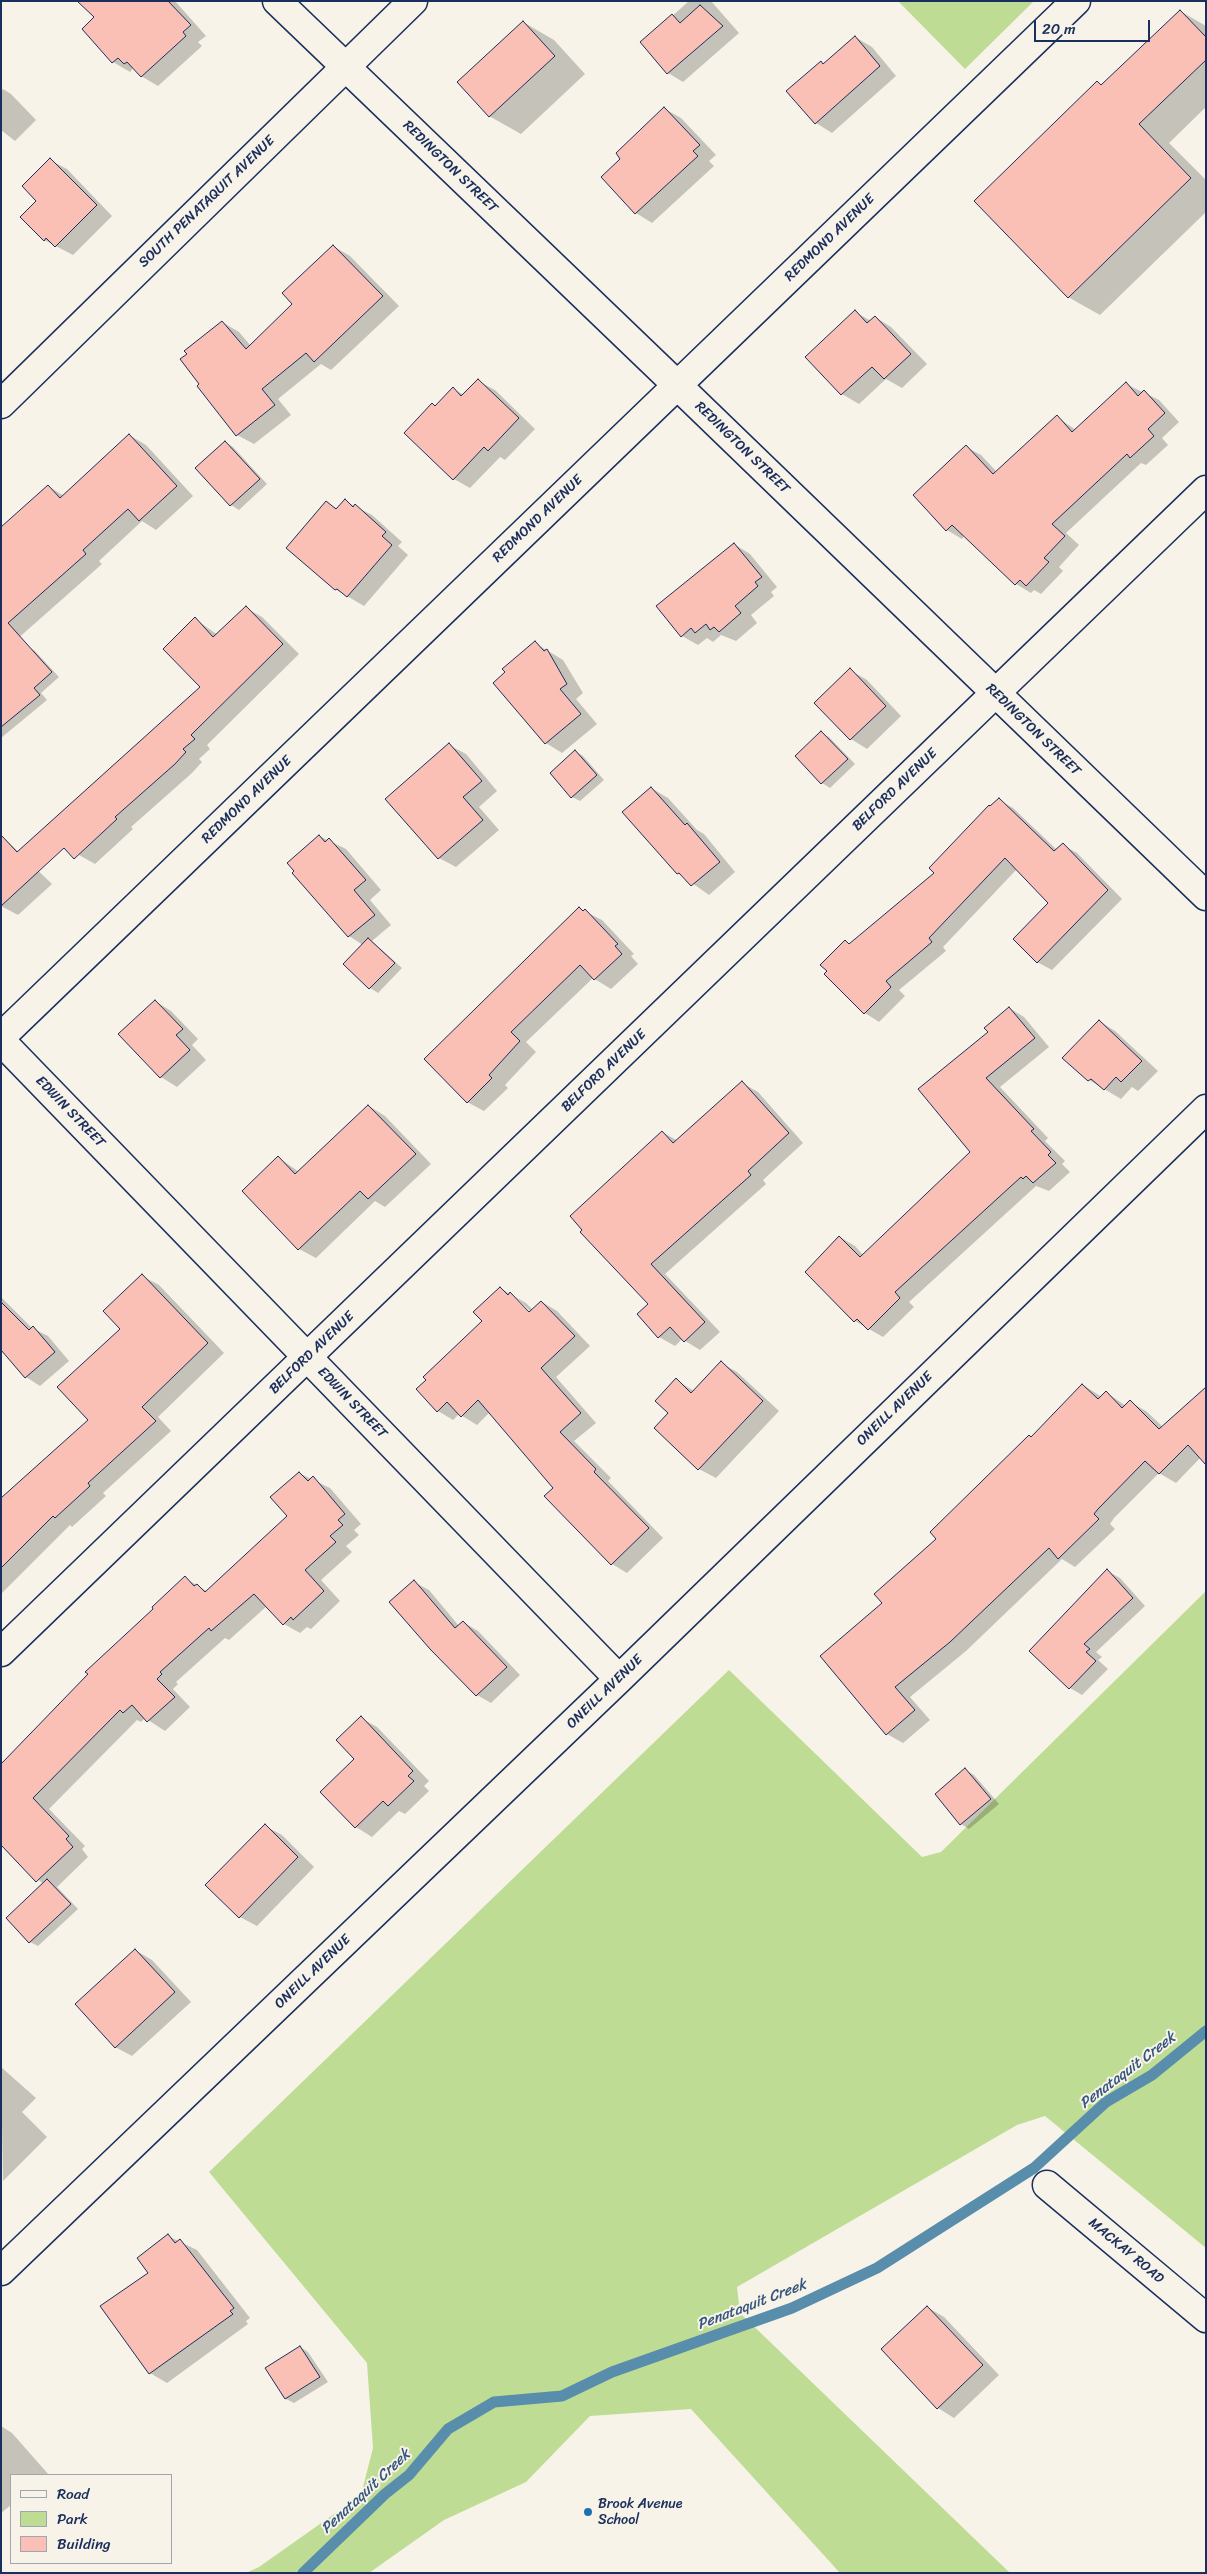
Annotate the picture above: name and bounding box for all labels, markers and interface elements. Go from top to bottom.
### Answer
scale bar [1037,10,1153,42]
text: 20 m [1042,16,1076,42]
street label: REDINGTON STREET [399,117,501,217]
street label: SOUTH PENATAQUIT AVENUE [136,133,278,271]
street label: REDMOND AVENUE [782,191,878,285]
street label: REDINGTON STREET [691,398,793,498]
street label: REDMOND AVENUE [490,472,586,566]
street label: REDINGTON STREET [982,680,1084,780]
street label: BELFORD AVENUE [849,745,941,835]
street label: REDMOND AVENUE [199,753,295,847]
street label: BELFORD AVENUE [558,1026,650,1116]
street label: EDWIN STREET [32,1073,108,1151]
street label: BELFORD AVENUE [266,1308,358,1398]
street label: EDWIN STREET [314,1364,390,1442]
street label: ONEILL AVENUE [853,1369,937,1449]
street label: ONEILL AVENUE [563,1652,647,1732]
street label: ONEILL AVENUE [271,1932,355,2012]
water label: Penataquit Creek [1077,2029,1179,2113]
street label: MACKAY ROAD [1085,2215,1167,2287]
water label: Penataquit Creek [695,2276,809,2334]
water label: Penataquit Creek [318,2446,414,2538]
legend [10,2474,172,2564]
text: Road [57,2481,89,2507]
place label: Brook Avenue School [598,2496,683,2528]
text: Park [57,2506,88,2532]
marker: Brook Avenue School [582,2506,594,2518]
text: Building [57,2531,111,2557]

